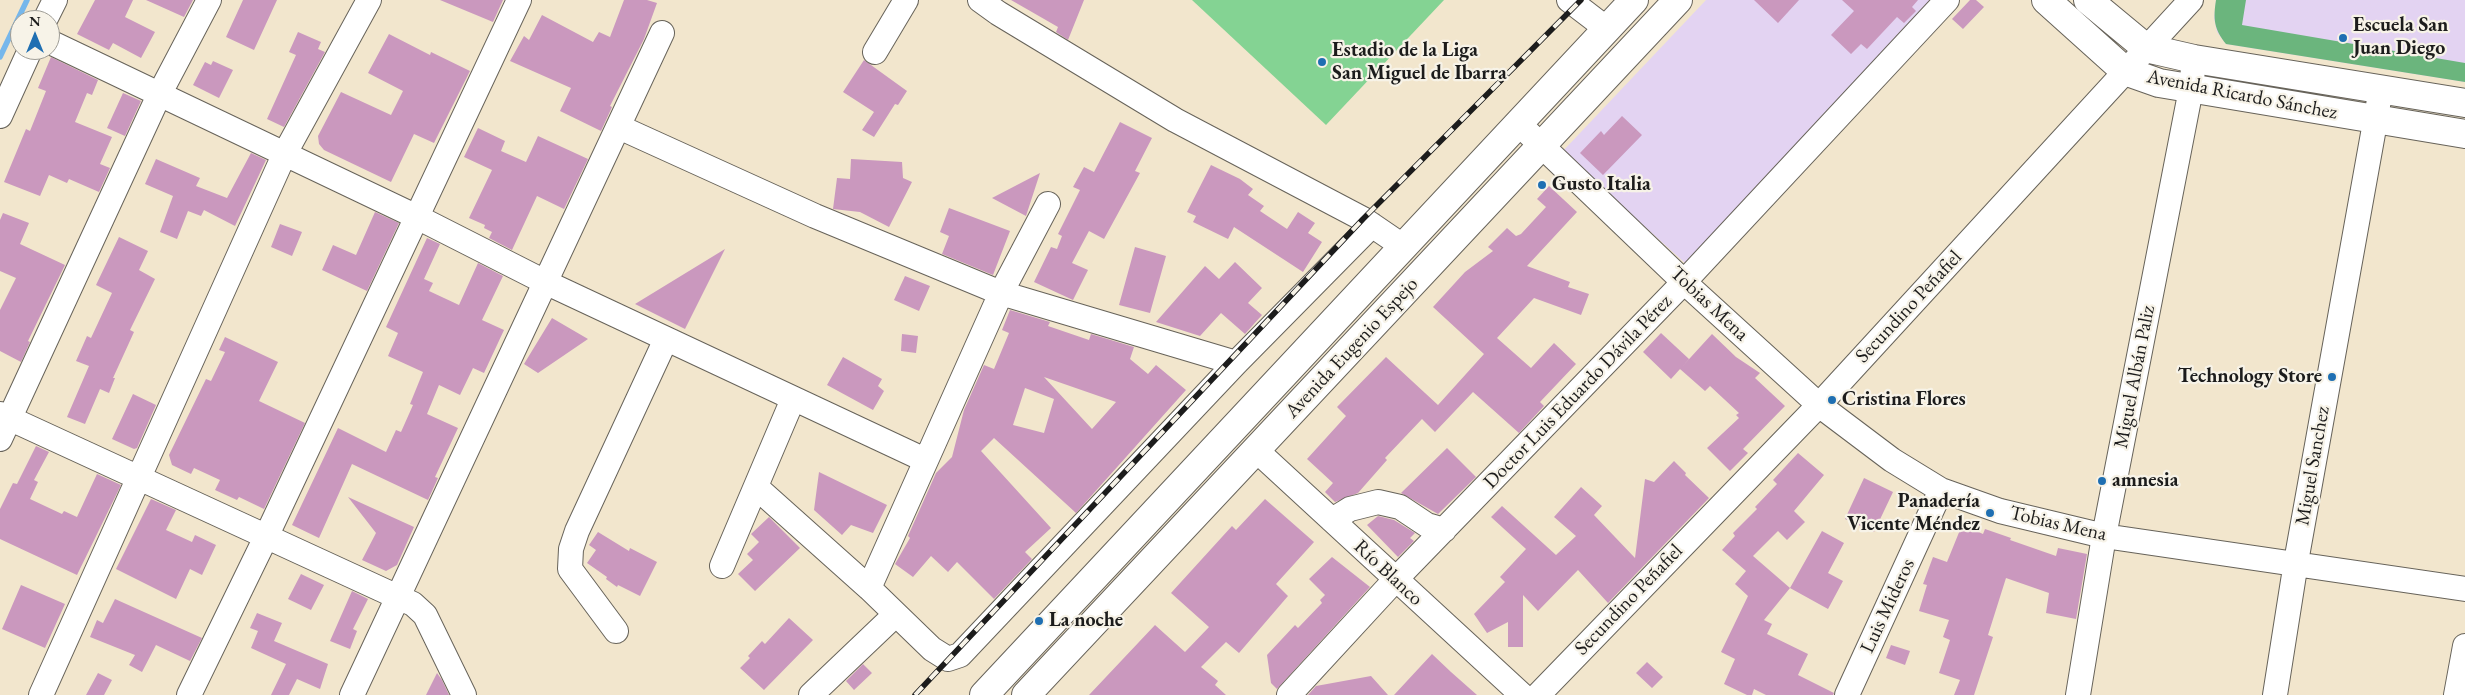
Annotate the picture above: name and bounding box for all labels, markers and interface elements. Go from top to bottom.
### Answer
north arrow [10,10,60,60]
text: N [29,12,41,30]
place label: Escuela San Juan Diego [2353,14,2448,61]
marker: Escuela San Juan Diego [2337,32,2349,44]
place label: Estadio de la Liga San Miguel de Ibarra [1332,39,1507,86]
marker: Estadio de la Liga San Miguel de Ibarra [1316,56,1328,68]
street label: Avenida Ricardo Sánchez [2145,65,2339,125]
place label: Gusto Italia [1552,173,1651,197]
marker: Gusto Italia [1536,179,1548,191]
street label: Secundino Peñafiel [1851,246,1967,368]
street label: Tobias Mena [1665,262,1753,346]
street label: Avenida Eugenio Espejo [1280,273,1424,423]
street label: Doctor Luis Eduardo Dávila Pérez [1479,290,1677,494]
street label: Miguel Albán Paliz [2109,303,2161,451]
place label: Technology Store [2178,365,2322,389]
marker: Technology Store [2326,371,2338,383]
place label: Cristina Flores [1842,388,1966,412]
marker: Cristina Flores [1826,394,1838,406]
street label: Miguel Sanchez [2291,405,2335,527]
place label: amnesia [2112,469,2178,493]
marker: amnesia [2096,475,2108,487]
place label: Panadería Vicente Méndez [1847,490,1980,537]
street label: Tobias Mena [2007,501,2109,547]
marker: Panadería Vicente Méndez [1984,507,1996,519]
street label: Río Blanco [1348,535,1428,611]
street label: Secundino Peñafiel [1570,540,1688,660]
street label: Luis Mideros [1856,555,1920,657]
place label: La noche [1049,609,1123,633]
marker: La noche [1033,615,1045,627]

